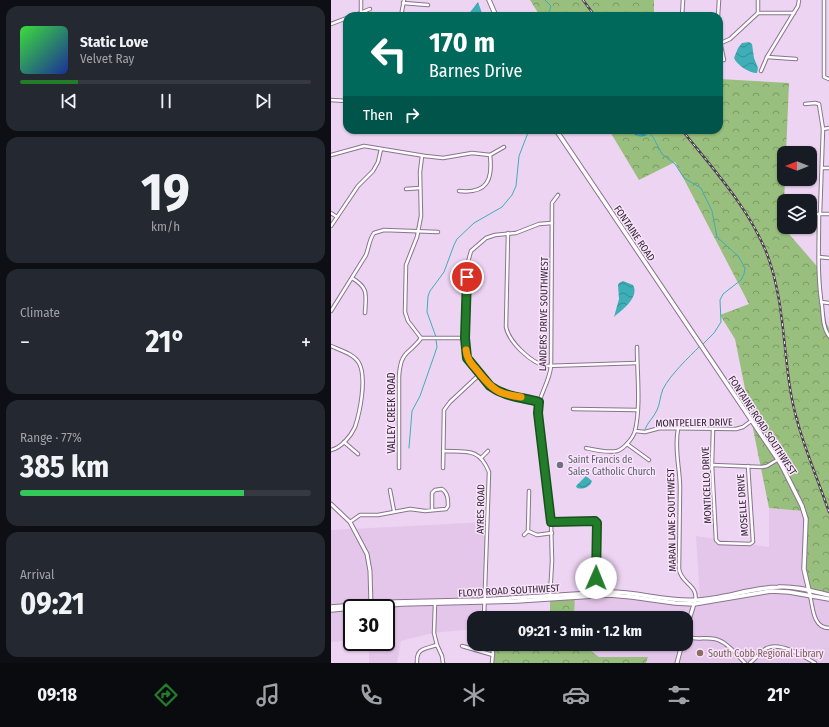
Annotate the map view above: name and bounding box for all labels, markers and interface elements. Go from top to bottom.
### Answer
text: 170 m [429,26,495,59]
icon: left [363,28,415,80]
text: Static Love [80,33,148,51]
text: Velvet Ray [80,51,134,66]
text: Barnes Drive [429,60,522,82]
icon: previous [58,90,80,112]
icon: pause [155,90,177,112]
icon: next [252,90,274,112]
icon: right [401,104,423,126]
text: Then [363,106,393,124]
north arrow [777,146,817,186]
map controls [777,146,817,234]
text: 19 [141,161,190,224]
button: layers [777,194,817,234]
street label: FONTAINE ROAD [611,204,657,264]
text: km/h [151,219,180,234]
street label: LANDERS DRIVE SOUTHWEST [537,256,551,371]
pin [450,260,484,294]
icon: arrive [456,266,478,288]
text: Climate [20,305,60,320]
text: 21° [145,324,186,360]
text: − [20,329,30,356]
text: + [301,329,311,356]
street label: VALLEY CREEK ROAD [386,372,398,454]
street label: FONTAINE ROAD SOUTHWEST [726,374,799,478]
street label: MONTPELIER DRIVE [655,416,733,430]
text: Range · 77% [20,430,82,445]
street label: MONTICELLO DRIVE [700,446,714,524]
text: 385 km [20,449,109,485]
place label: Saint Francis de Sales Catholic Church [568,454,656,478]
marker: Saint Francis de Sales Catholic Church [555,460,565,470]
street label: MARAN LANE SOUTHWEST [665,468,679,572]
street label: MOSELLE DRIVE [735,473,751,537]
street label: AYRES ROAD [475,484,487,534]
position arrow [575,557,617,599]
text: Arrival [20,567,54,582]
street label: FLOYD ROAD SOUTHWEST [458,582,561,600]
text: 09:21 [20,586,85,622]
speed limit sign: 30 [343,599,395,651]
text: 09:21 · 3 min · 1.2 km [518,622,642,640]
marker: South Cobb Regional Library [695,648,705,658]
place label: South Cobb Regional Library [708,648,824,660]
icon: directions [152,681,180,709]
icon: music [254,681,282,709]
icon: phone [357,681,385,709]
icon: climate [460,681,488,709]
icon: car [562,681,590,709]
icon: filters [665,681,693,709]
text: 09:18 [37,684,77,706]
text: 21° [768,684,792,706]

